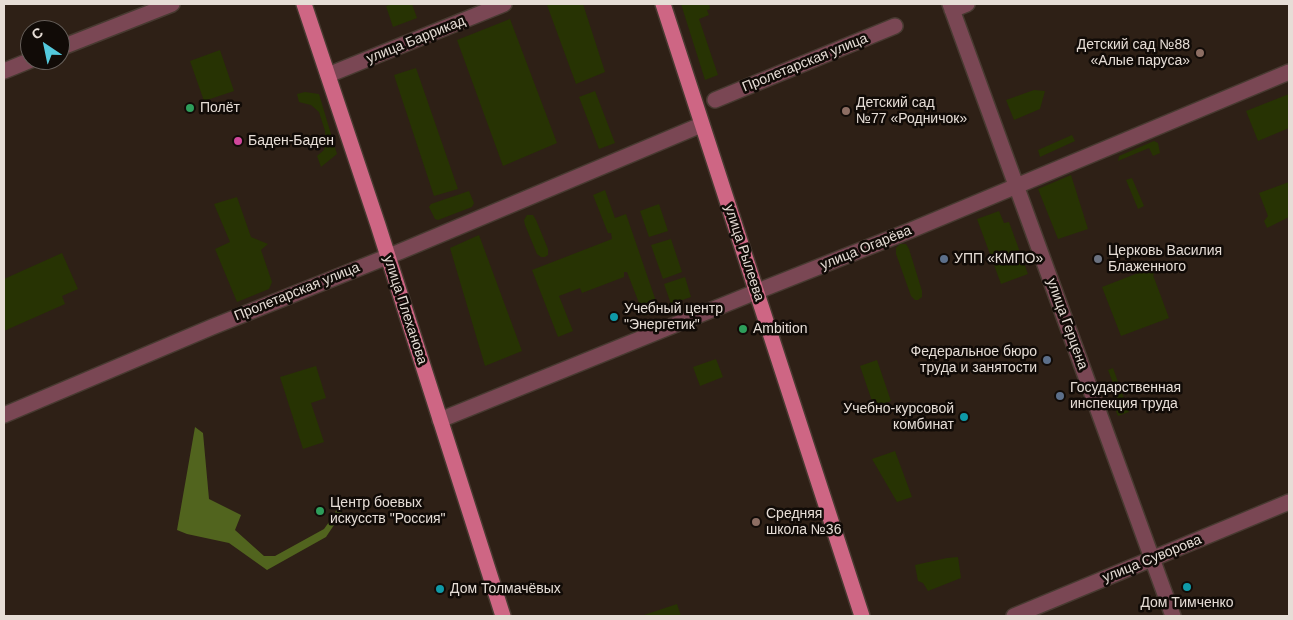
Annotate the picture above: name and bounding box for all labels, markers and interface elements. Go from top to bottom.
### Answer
street label: улица Баррикад [364,13,468,67]
north arrow [20,20,70,70]
text: С [29,24,46,43]
street label: Пролетарская улица [740,30,870,96]
place label: Детский сад №88 «Алые паруса» [1077,37,1190,70]
marker: Детский сад №88 «Алые паруса» [1194,47,1206,59]
place label: Детский сад №77 «Родничок» [856,95,967,128]
place label: Полёт [200,100,240,116]
marker: Полёт [184,102,196,114]
marker: Детский сад №77 «Родничок» [840,105,852,117]
place label: Баден-Баден [248,133,334,149]
marker: Баден-Баден [232,135,244,147]
street label: улица Рылеева [720,203,768,303]
street label: улица Огарёва [818,222,914,274]
place label: Церковь Василия Блаженного [1108,243,1222,276]
place label: УПП «КМПО» [954,251,1043,267]
marker: УПП «КМПО» [938,253,950,265]
marker: Церковь Василия Блаженного [1092,253,1104,265]
street label: улица Плеханова [380,254,430,366]
street label: Пролетарская улица [232,259,362,325]
street label: улица Герцена [1043,276,1091,372]
place label: Учебный центр "Энергетик" [624,301,723,334]
marker: Учебный центр "Энергетик" [608,311,620,323]
place label: Ambition [753,321,807,337]
marker: Ambition [737,323,749,335]
place label: Федеральное бюро труда и занятости [911,344,1037,377]
marker: Федеральное бюро труда и занятости [1041,354,1053,366]
place label: Государственная инспекция труда [1070,380,1181,412]
marker: Государственная инспекция труда [1054,390,1066,402]
place label: Учебно-курсовой комбинат [843,401,954,434]
marker: Учебно-курсовой комбинат [958,411,970,423]
place label: Центр боевых искусств "Россия" [330,495,446,528]
marker: Центр боевых искусств "Россия" [314,505,326,517]
place label: Средняя школа №36 [766,506,841,538]
marker: Средняя школа №36 [750,516,762,528]
street label: улица Суворова [1100,532,1204,586]
place label: Дом Толмачёвых [450,581,561,597]
marker: Дом Тимченко [1181,581,1193,593]
marker: Дом Толмачёвых [434,583,446,595]
place label: Дом Тимченко [1140,595,1234,611]

